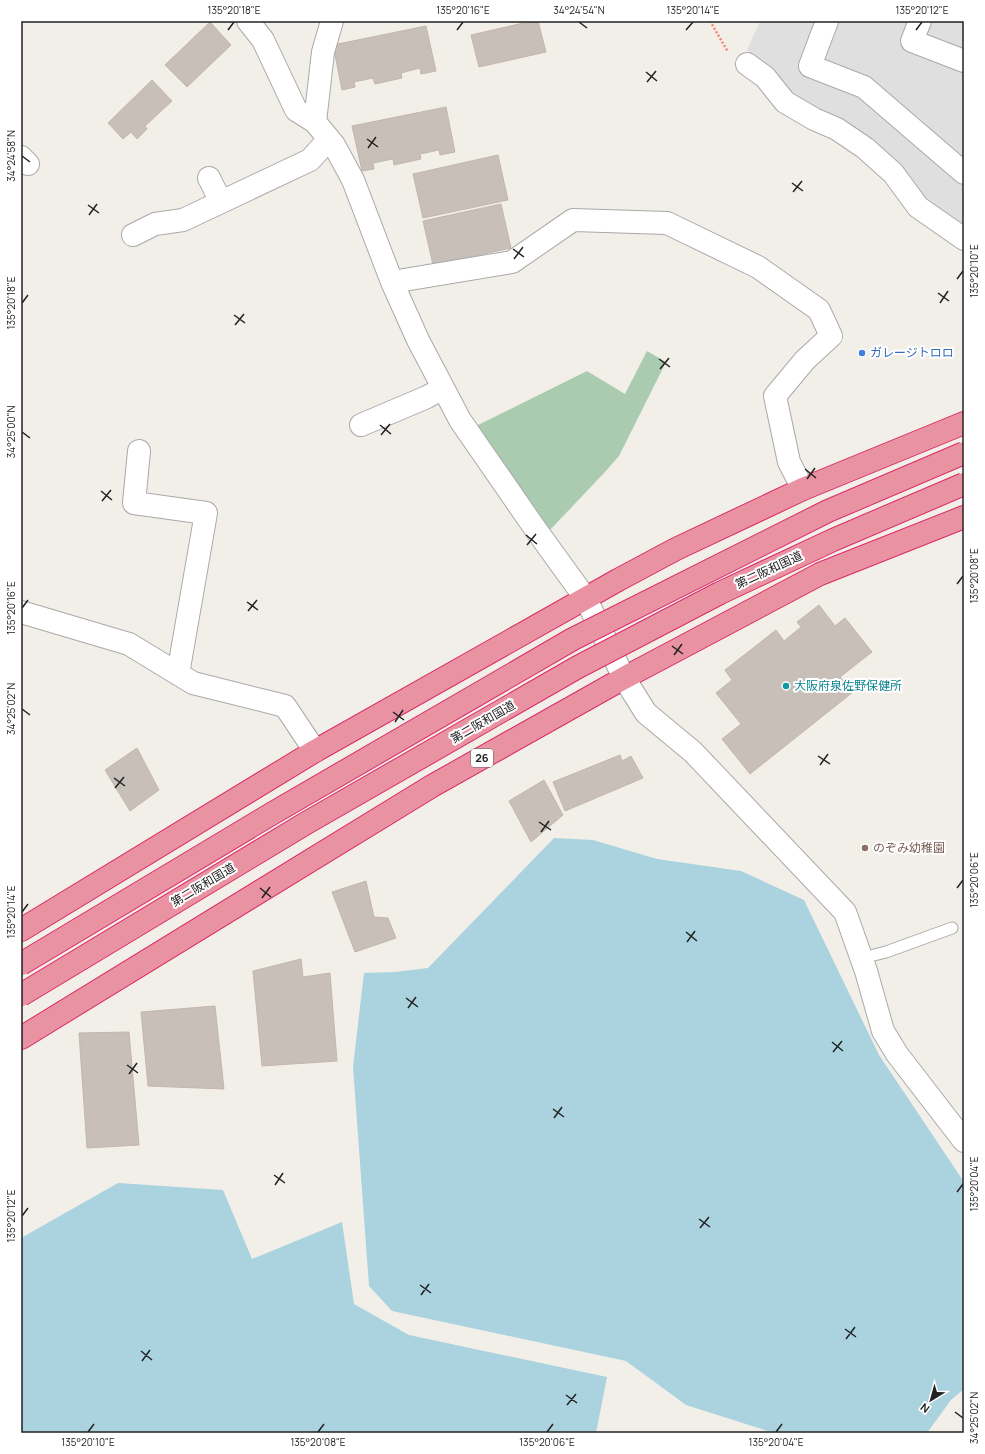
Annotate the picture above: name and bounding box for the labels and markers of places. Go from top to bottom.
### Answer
place label: ガレージトロロ [870,344,954,361]
marker: ガレージトロロ [857,348,867,358]
place label: 大阪府泉佐野保健所 [794,677,902,694]
marker: 大阪府泉佐野保健所 [781,681,791,691]
place label: のぞみ幼稚園 [873,839,945,856]
marker: のぞみ幼稚園 [860,843,870,853]

